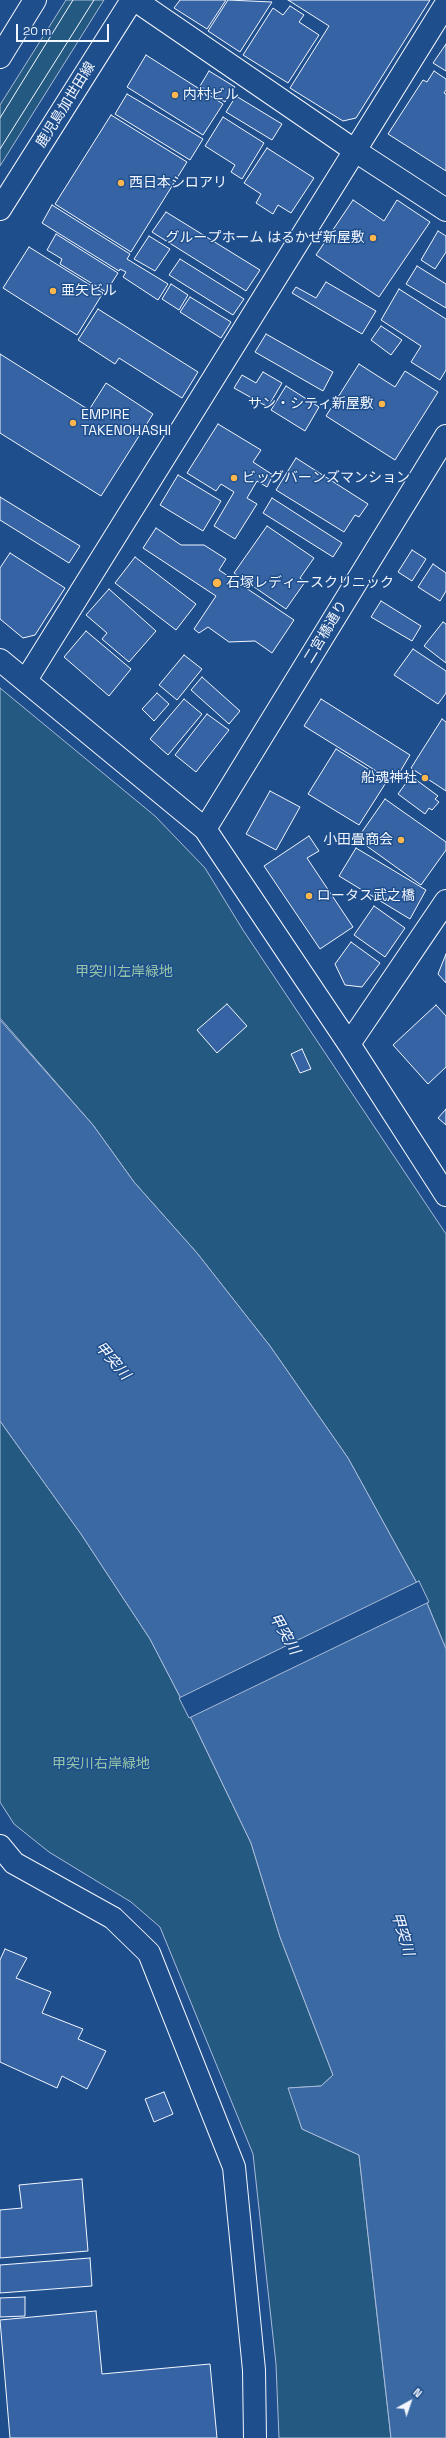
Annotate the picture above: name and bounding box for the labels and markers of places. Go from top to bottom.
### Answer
place label: 内村ビル [183,87,239,103]
marker: 内村ビル [170,90,180,100]
place label: 西日本シロアリ [129,175,227,191]
marker: 西日本シロアリ [116,178,126,188]
place label: グループホーム はるかぜ新屋敷 [165,230,365,246]
marker: グループホーム はるかぜ新屋敷 [368,233,378,243]
place label: 亜矢ビル [61,283,117,299]
marker: 亜矢ビル [48,286,58,296]
place label: サン・シティ新屋敷 [248,396,374,412]
marker: サン・シティ新屋敷 [377,399,387,409]
place label: EMPIRE TAKENOHASHI [81,407,171,440]
marker: EMPIRE TAKENOHASHI [68,418,78,428]
place label: ビッグバーンズマンション [242,470,410,486]
marker: ビッグバーンズマンション [229,473,239,483]
place label: 石塚レディースクリニック [226,575,394,591]
marker: 石塚レディースクリニック [211,577,223,589]
place label: 船魂神社 [361,770,417,786]
marker: 船魂神社 [420,773,430,783]
place label: 小田畳商会 [323,832,393,848]
marker: 小田畳商会 [396,835,406,845]
place label: ロータス武之橋 [317,888,415,904]
marker: ロータス武之橋 [304,891,314,901]

